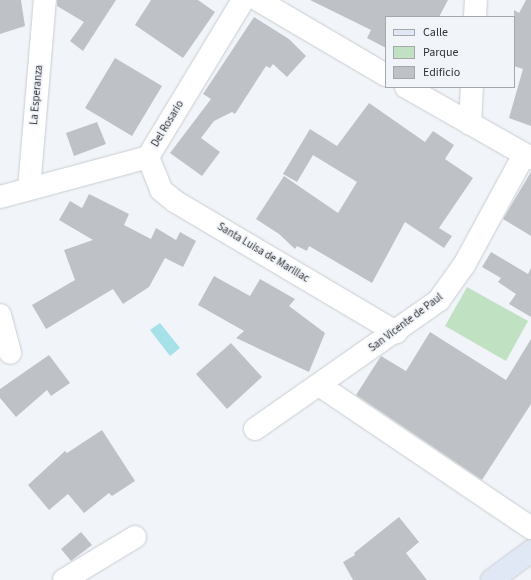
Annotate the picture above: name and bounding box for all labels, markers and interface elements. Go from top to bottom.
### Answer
legend [385,16,515,88]
text: Calle [423,24,448,41]
text: Parque [423,44,459,61]
street label: La Esperanza [28,64,46,126]
text: Edificio [423,64,460,81]
street label: Del Rosario [149,98,187,150]
street label: Santa Luisa de Marillac [215,220,311,286]
street label: San Vicente de Paul [366,291,446,355]

